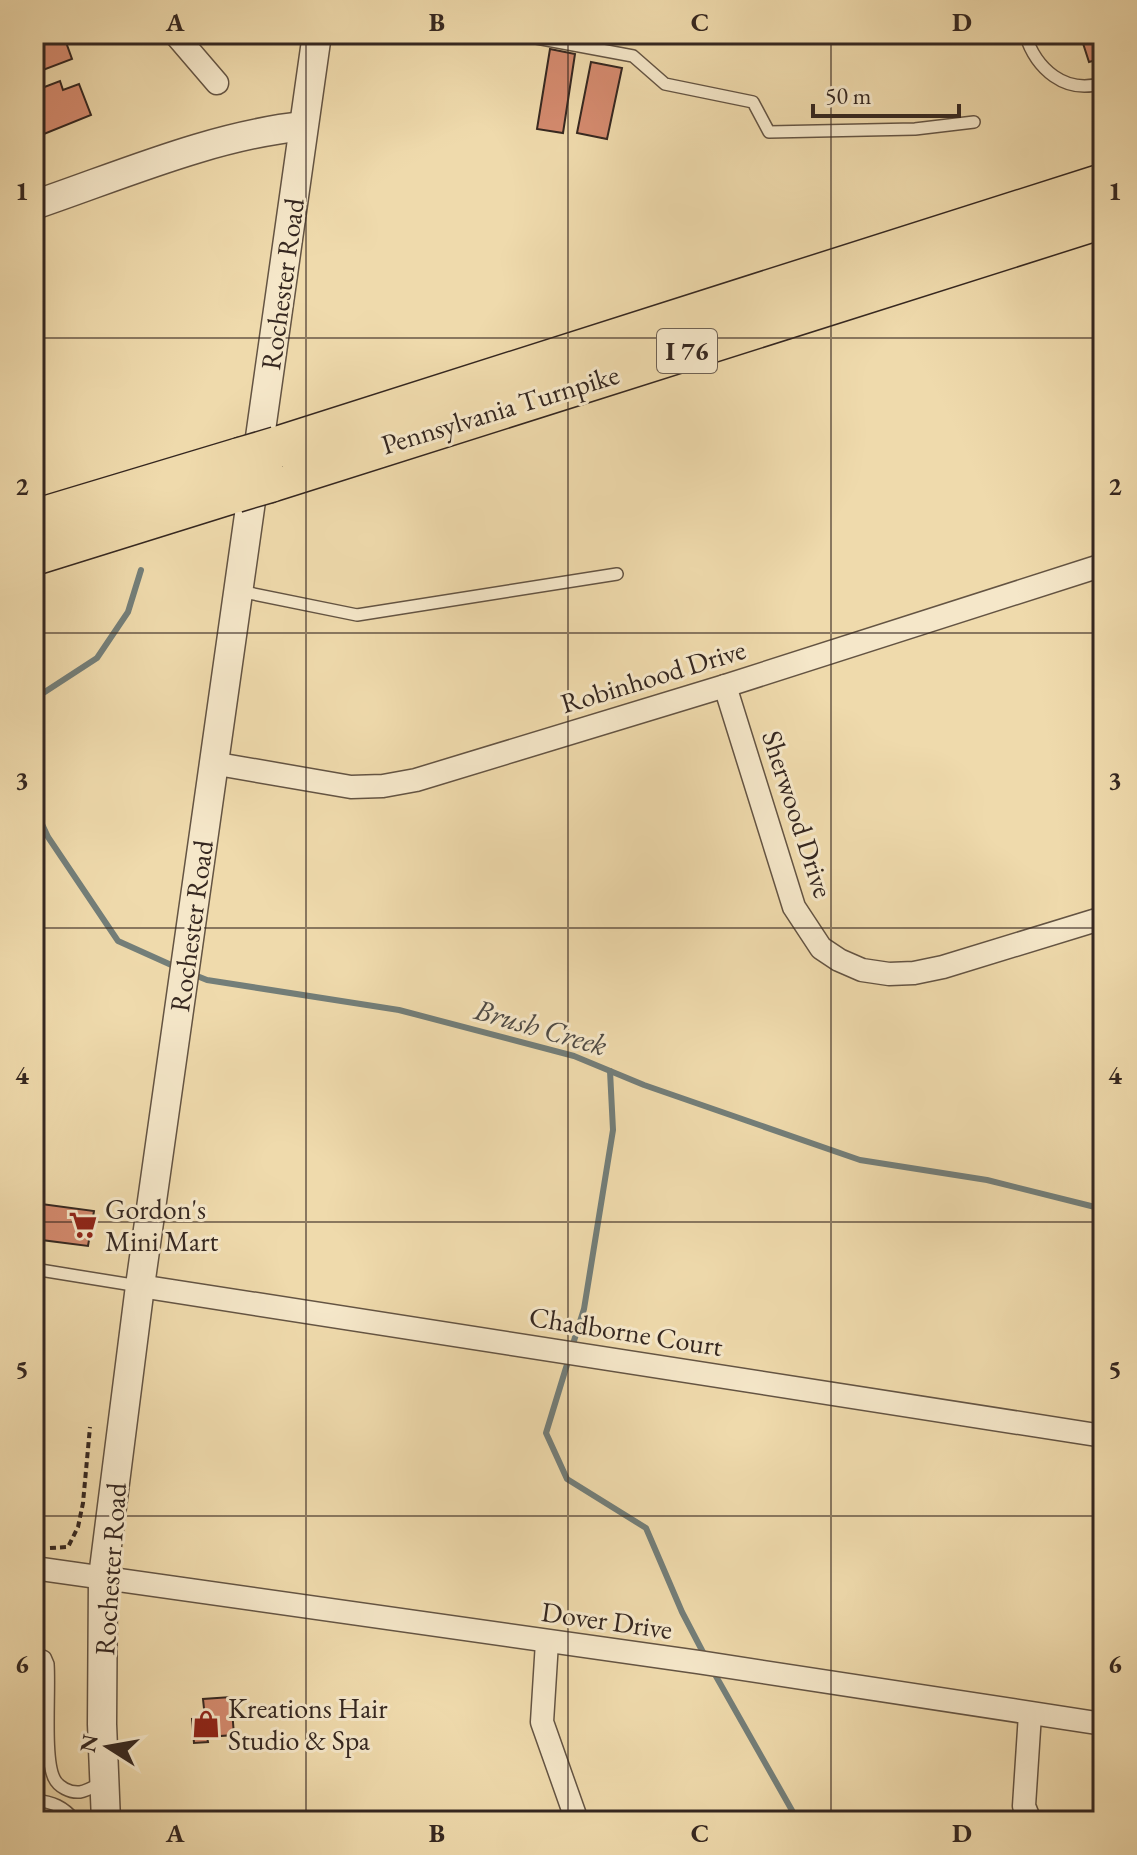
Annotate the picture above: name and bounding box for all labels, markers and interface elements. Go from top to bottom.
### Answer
text: A [165,5,185,39]
text: B [429,5,445,39]
text: C [691,5,709,39]
text: D [952,5,972,39]
scale bar [813,68,959,118]
text: 50 m [825,80,872,111]
text: 1 [15,174,29,208]
text: 1 [1108,174,1122,208]
street label: Rochester Road [252,195,312,372]
road number: I 76 [657,329,717,373]
street label: Pennsylvania Turnpike [377,356,623,462]
text: 2 [15,469,29,503]
text: 2 [1108,469,1122,503]
street label: Robinhood Drive [556,631,750,721]
street label: Sherwood Drive [754,726,842,902]
text: 3 [15,763,29,797]
text: 3 [1108,763,1122,797]
street label: Rochester Road [161,837,221,1014]
water label: Brush Creek [469,989,612,1065]
text: 4 [15,1058,29,1092]
text: 4 [1108,1058,1122,1092]
place label: Gordon's Mini Mart [105,1191,219,1259]
supermarket icon: Gordon's Mini Mart [68,1210,98,1240]
street label: Chadborne Court [527,1298,725,1364]
text: 5 [15,1352,29,1386]
text: 5 [1108,1352,1122,1386]
street label: Rochester Road [86,1481,134,1656]
street label: Dover Drive [539,1593,675,1647]
text: 6 [15,1647,29,1681]
text: 6 [1108,1647,1122,1681]
place label: Kreations Hair Studio & Spa [228,1690,388,1758]
north arrow [68,1707,148,1787]
shop icon: Kreations Hair Studio & Spa [191,1709,221,1739]
text: N [73,1732,105,1755]
text: A [165,1816,185,1850]
text: B [429,1816,445,1850]
text: C [691,1816,709,1850]
text: D [952,1816,972,1850]

